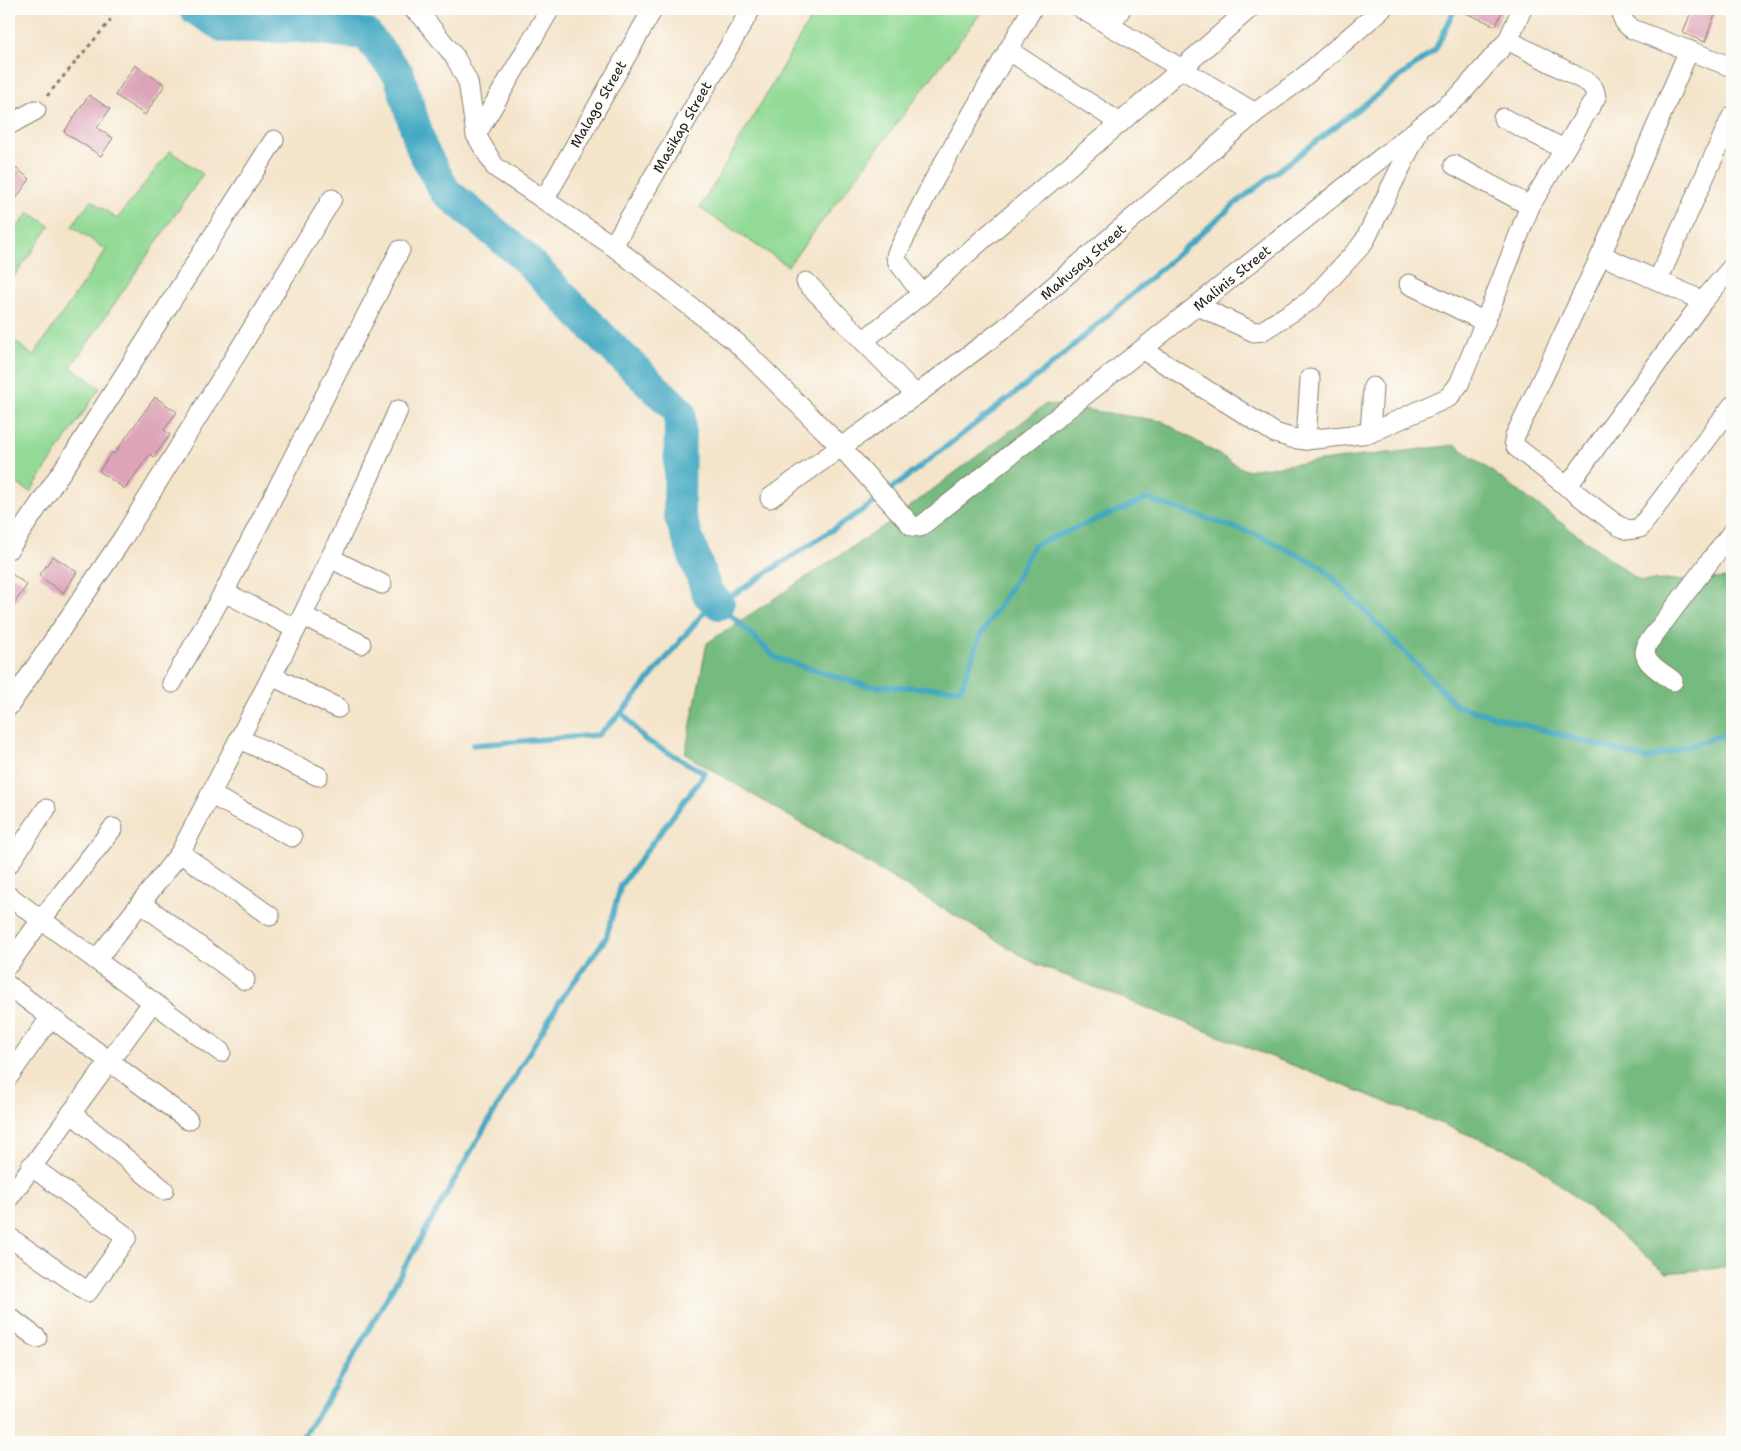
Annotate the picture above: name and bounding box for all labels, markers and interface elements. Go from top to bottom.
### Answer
street label: Malago Street [566,57,630,151]
street label: Masikap Street [649,78,715,176]
street label: Mahusay Street [1036,220,1130,304]
street label: Malinis Street [1189,241,1275,315]

